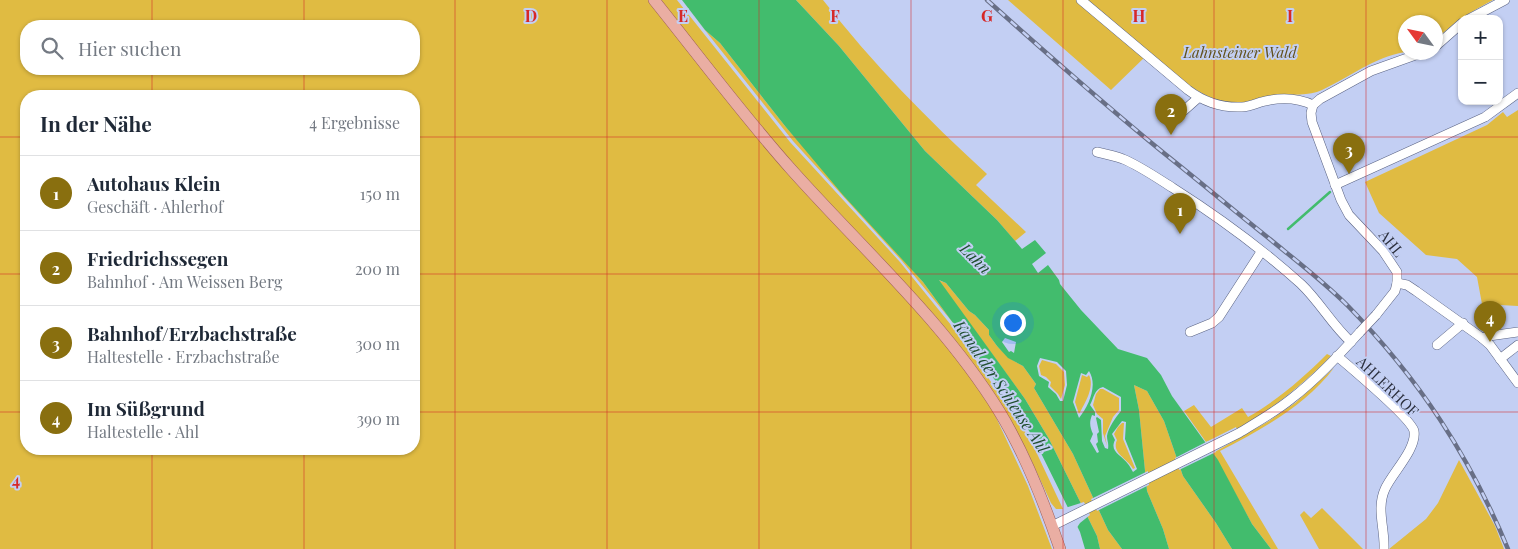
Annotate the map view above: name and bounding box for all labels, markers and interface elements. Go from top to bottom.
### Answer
text: D [525,5,537,26]
text: E [678,5,688,26]
text: F [830,5,840,26]
text: G [981,5,993,26]
text: H [1133,5,1146,26]
text: I [1287,5,1293,26]
north arrow [1398,15,1443,60]
map controls [1458,15,1503,105]
button: + [1458,15,1503,60]
search box [20,20,420,75]
icon: search [38,34,66,62]
text: Hier suchen [78,35,181,61]
park label: Lahnsteiner Wald [1182,42,1298,62]
button: − [1458,60,1503,105]
pin: 2 [1155,94,1187,135]
text: In der Nähe [40,109,152,137]
text: 4 Ergebnisse [309,112,400,133]
pin: 3 [1333,133,1365,174]
text: Autohaus Klein [87,170,220,196]
text: 1 [53,183,59,204]
text: 150 m [360,183,400,204]
pin: 1 [1164,193,1196,234]
text: Geschäft · Ahlerhof [87,196,223,217]
street label: AHL [1374,225,1409,261]
water label: Lahn [955,237,996,278]
text: Friedrichssegen [87,245,228,271]
text: 2 [52,258,60,279]
text: 200 m [355,258,400,279]
text: Bahnhof · Am Weissen Berg [87,271,283,292]
pin: 4 [1474,301,1506,342]
your location [1000,310,1026,336]
water label: Kanal der Schleuse Ahl [949,315,1055,457]
text: Bahnhof/Erzbachstraße [87,320,297,346]
text: 3 [52,333,60,354]
text: 300 m [355,333,400,354]
text: Haltestelle · Erzbachstraße [87,346,280,367]
street label: AHLERHOF [1352,351,1424,421]
text: Im Süßgrund [87,395,205,421]
text: 4 [52,408,60,429]
text: 390 m [357,408,400,429]
text: Haltestelle · Ahl [87,421,199,442]
text: 4 [12,469,20,490]

